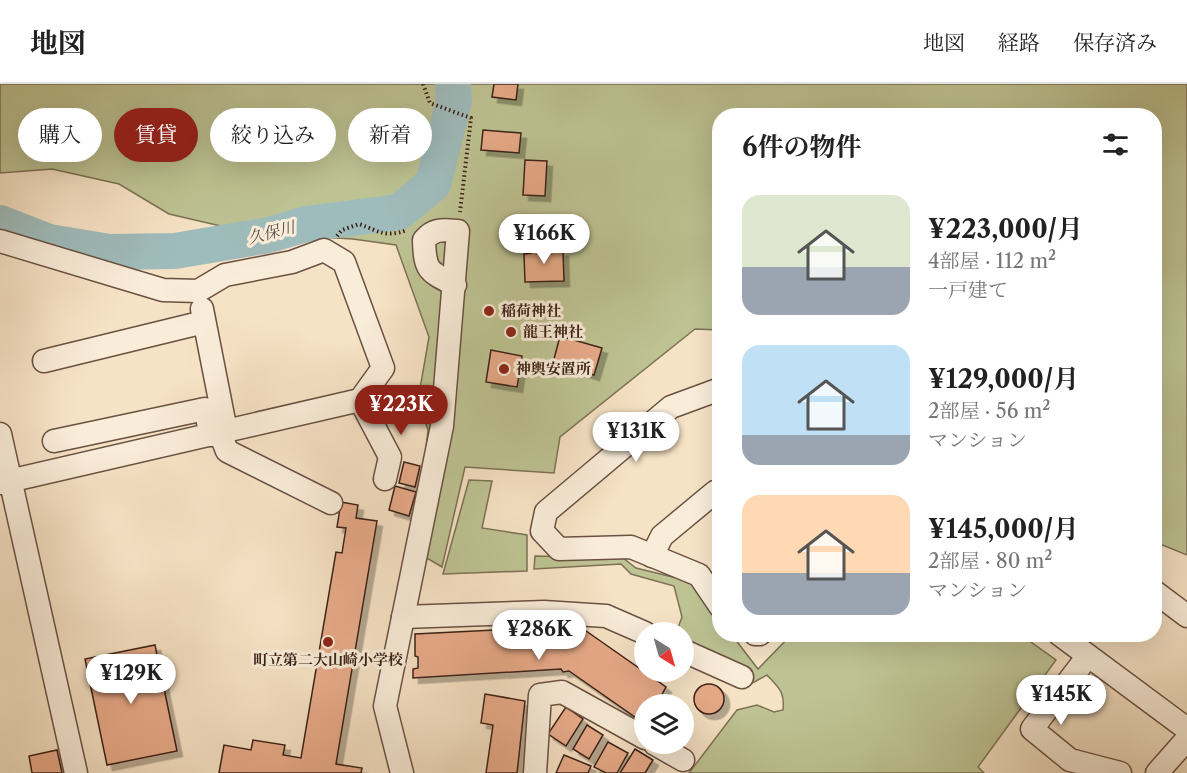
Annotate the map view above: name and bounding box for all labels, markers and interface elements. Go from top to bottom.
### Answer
text: 地図 [30,26,86,60]
text: 地図 [923,30,965,55]
text: 経路 [998,30,1040,55]
text: 保存済み [1073,30,1157,55]
chip: 購入 [18,108,102,162]
chip: 賃貸 [114,108,198,162]
chip: 絞り込み [210,108,336,162]
chip: 新着 [348,108,432,162]
icon: filters [1099,128,1132,161]
text: 6件の物件 [742,131,862,163]
text: ¥223,000/月 [928,213,1083,245]
pin: ¥166K [502,214,586,265]
water label: 久保川 [245,216,299,248]
icon: home [790,219,862,291]
text: ¥166K [513,221,575,245]
text: 4部屋 · 112 m² [928,249,1056,273]
text: 一戸建て [928,278,1008,302]
place label: 稲荷神社 [501,301,561,320]
marker: 稲荷神社 [482,304,496,318]
place label: 龍王神社 [523,322,583,341]
marker: 龍王神社 [504,325,518,339]
place label: 神輿安置所 [516,359,591,378]
marker: 神輿安置所 [497,362,511,376]
text: ¥129,000/月 [928,363,1079,395]
icon: home [790,369,862,441]
pin: ¥223K [359,385,443,436]
text: ¥223K [369,392,433,416]
text: 2部屋 · 56 m² [928,399,1050,423]
pin: ¥131K [594,412,678,463]
text: ¥131K [607,419,665,443]
text: マンション [928,428,1027,452]
text: ¥145,000/月 [928,513,1079,545]
icon: home [790,519,862,591]
text: 2部屋 · 80 m² [928,549,1052,573]
text: マンション [928,578,1027,602]
pin: ¥286K [497,610,581,661]
text: ¥286K [506,617,572,641]
north arrow [634,622,694,682]
map controls [634,622,694,754]
marker: 町立第二大山崎小学校 [321,635,335,649]
place label: 町立第二大山崎小学校 [253,650,403,669]
pin: ¥129K [89,654,173,705]
text: ¥129K [100,661,162,685]
pin: ¥145K [1019,675,1103,726]
text: ¥145K [1030,682,1092,706]
button: layers [634,694,694,754]

